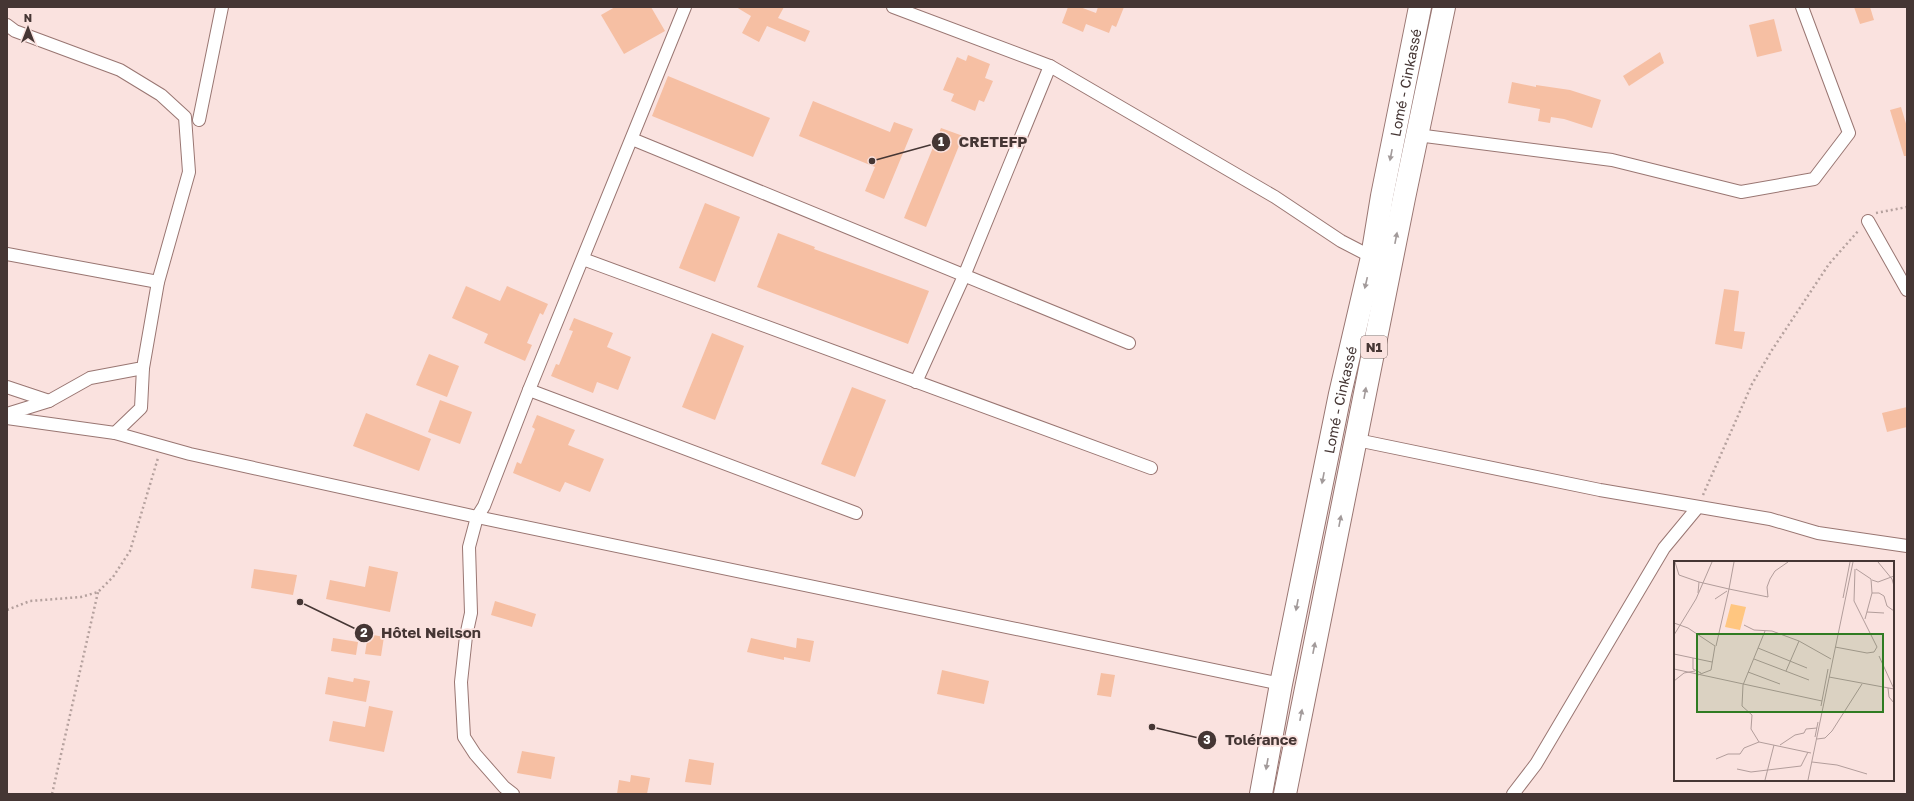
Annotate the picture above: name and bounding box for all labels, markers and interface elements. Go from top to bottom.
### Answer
north arrow [8,8,48,48]
text: N [24,11,32,24]
street label: Lomé - Cinkassé [1386,27,1424,138]
callout: CRETEFP [931,128,1035,155]
text: CRETEFP [959,132,1027,150]
text: 1 [938,134,944,149]
one-way arrow [1387,149,1393,161]
one-way arrow [1393,232,1399,245]
one-way arrow [1363,277,1369,289]
road number: N1 [1361,336,1387,358]
street label: Lomé - Cinkassé [1320,344,1359,455]
one-way arrow [1363,387,1369,400]
one-way arrow [1319,472,1325,484]
one-way arrow [1337,515,1343,527]
inset map [1674,561,1894,781]
one-way arrow [1294,599,1300,612]
callout: Hôtel Neilson [354,619,489,646]
text: Hôtel Neilson [381,623,481,641]
text: 2 [360,625,368,640]
one-way arrow [1312,642,1318,655]
one-way arrow [1298,708,1304,721]
callout: Tolérance [1197,727,1305,754]
text: Tolérance [1225,730,1297,748]
text: 3 [1203,732,1211,747]
one-way arrow [1263,757,1269,770]

